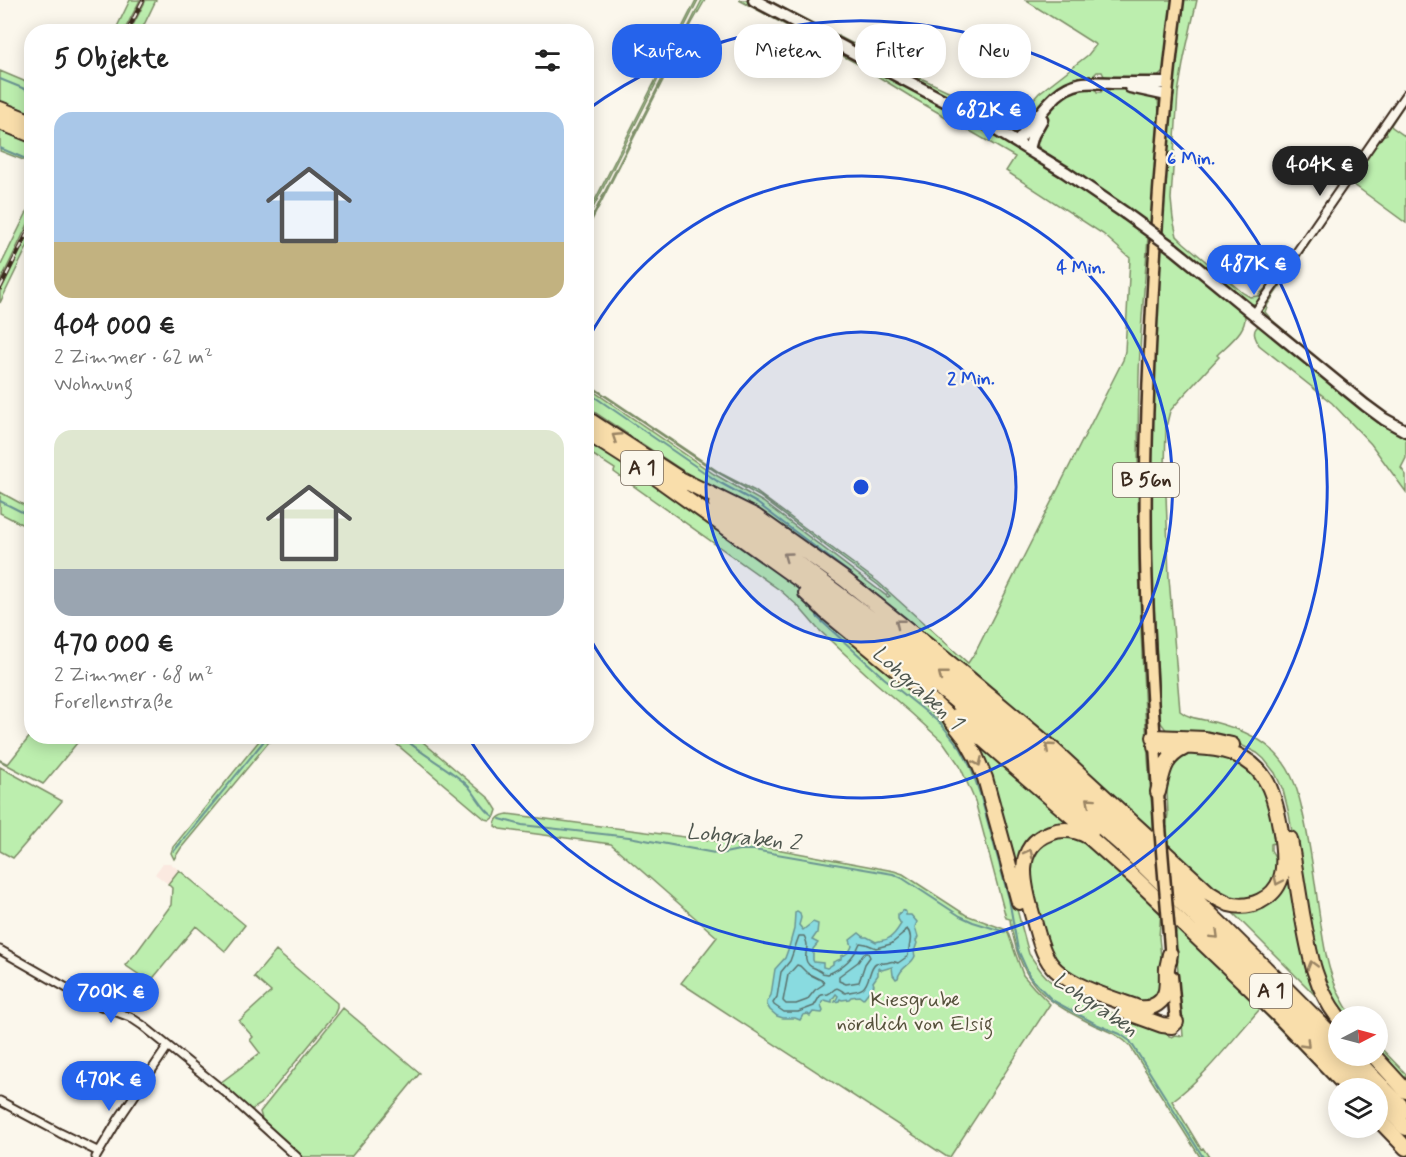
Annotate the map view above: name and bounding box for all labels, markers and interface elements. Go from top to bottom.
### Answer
chip: Kaufen [612,24,722,78]
chip: Mieten [734,24,843,78]
chip: Filter [855,24,946,78]
chip: Neu [958,24,1031,78]
text: 5 Objekte [54,43,169,77]
icon: filters [531,44,564,77]
pin: 682K € [940,91,1038,142]
text: 682K € [956,97,1022,124]
pin: 404K € [1271,146,1369,197]
text: 6 Min. [1167,147,1215,171]
icon: home [255,151,363,259]
text: 404K € [1286,152,1354,179]
pin: 487K € [1205,245,1303,296]
text: 487K € [1221,251,1287,278]
text: 4 Min. [1056,256,1106,280]
text: 404 000 € [54,310,175,344]
text: 2 Zimmer · 62 m² [54,344,213,371]
text: 2 Min. [947,367,995,391]
text: Wohnung [54,371,133,398]
one-way arrow [612,432,622,444]
road number: A 1 [621,451,663,485]
road number: B 56n [1113,463,1179,497]
icon: home [255,469,363,577]
centre of rings [851,477,871,497]
one-way arrow [783,552,794,563]
one-way arrow [895,619,906,630]
text: 470 000 € [54,628,174,662]
water label: Lohgraben 1 [864,640,970,739]
text: 2 Zimmer · 68 m² [54,662,213,689]
one-way arrow [938,671,949,682]
text: Forellenstraße [54,689,173,716]
one-way arrow [1045,743,1056,754]
one-way arrow [971,756,983,767]
one-way arrow [1086,797,1097,808]
water label: Lohgraben 2 [685,818,803,860]
one-way arrow [1022,849,1033,859]
one-way arrow [1274,875,1286,886]
one-way arrow [1208,928,1218,939]
one-way arrow [1307,960,1319,971]
water label: Lohgraben [1046,966,1143,1045]
pin: 700K € [62,973,160,1024]
road number: A 1 [1250,974,1292,1008]
text: 700K € [77,979,145,1006]
park label: Kiesgrube nördlich von Elsig [837,986,993,1040]
north arrow [1328,1006,1388,1066]
map controls [1328,1006,1388,1138]
one-way arrow [1299,1037,1310,1048]
pin: 470K € [60,1061,158,1112]
text: 470K € [76,1067,142,1094]
button: layers [1328,1078,1388,1138]

